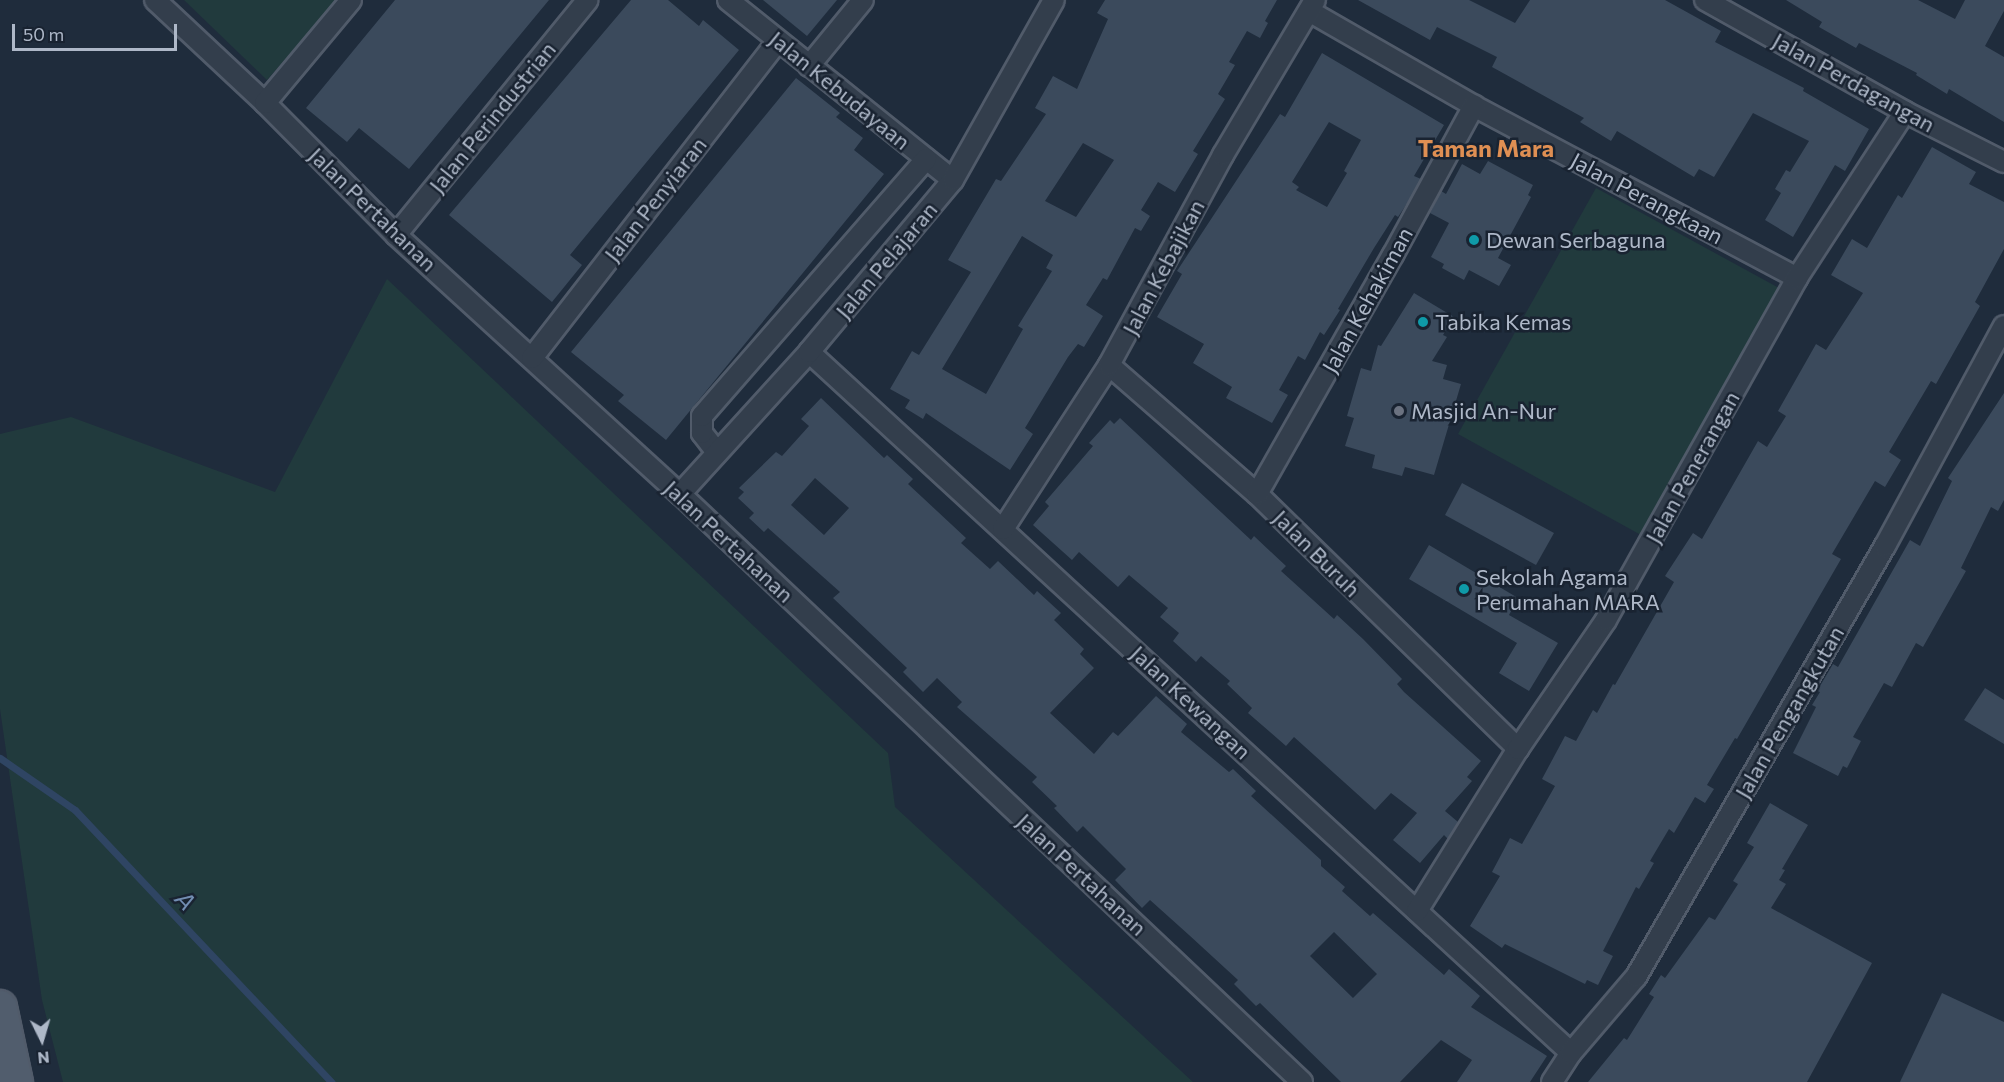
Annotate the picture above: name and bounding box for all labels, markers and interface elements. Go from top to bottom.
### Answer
scale bar [15,12,180,50]
text: 50 m [23,23,64,45]
street label: Jalan Kebudayaan [764,25,916,155]
street label: Jalan Perdagangan [1768,27,1940,137]
street label: Jalan Perindustrian [423,36,561,198]
street label: Jalan Penyiaran [598,132,712,266]
district label: Taman Mara [1418,134,1554,162]
street label: Jalan Pertahanan [304,142,442,276]
street label: Jalan Perangkaan [1566,147,1728,249]
street label: Jalan Kebajikan [1116,195,1210,339]
street label: Jalan Pelajaran [830,196,942,324]
street label: Jalan Kehakiman [1316,223,1418,377]
place label: Dewan Serbaguna [1486,227,1665,253]
marker: Dewan Serbaguna [1467,233,1481,247]
place label: Tabika Kemas [1435,309,1571,335]
marker: Tabika Kemas [1416,315,1430,329]
street label: Jalan Penerangan [1639,386,1745,548]
place label: Masjid An-Nur [1411,398,1556,424]
marker: Masjid An-Nur [1392,404,1406,418]
street label: Jalan Pertahanan [659,474,799,608]
street label: Jalan Buruh [1268,504,1366,602]
place label: Sekolah Agama Perumahan MARA [1476,563,1660,614]
marker: Sekolah Agama Perumahan MARA [1457,582,1471,596]
street label: Jalan Pengangkutan [1729,621,1849,803]
street label: Jalan Kewangan [1125,640,1257,764]
street label: Jalan Pertahanan [1012,807,1152,941]
water label: A [170,884,202,916]
north arrow [12,1010,72,1070]
text: N [37,1048,50,1068]

